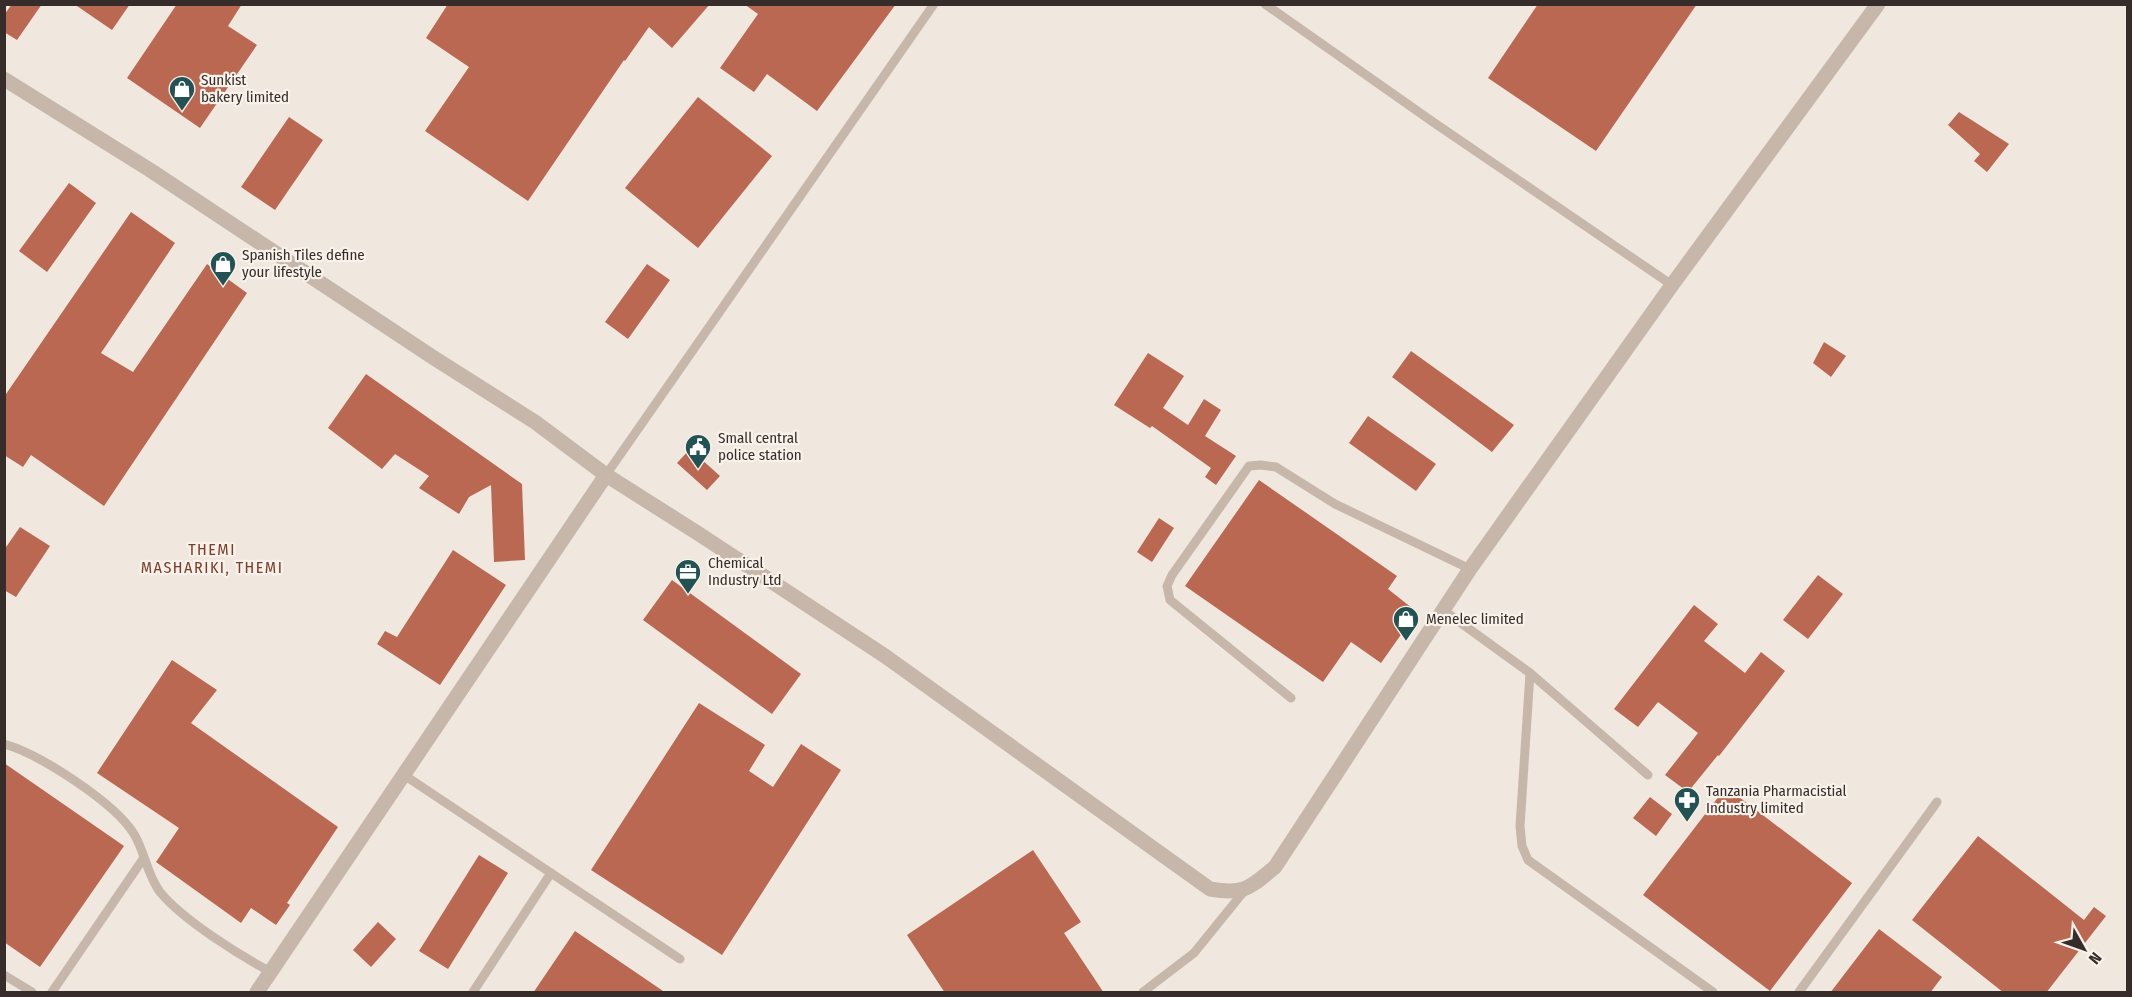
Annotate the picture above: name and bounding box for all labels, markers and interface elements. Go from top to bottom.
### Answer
place label: Sunkist bakery limited [201,71,289,106]
shop icon: Sunkist bakery limited [167,74,197,112]
place label: Spanish Tiles define your lifestyle [242,246,365,281]
shop icon: Spanish Tiles define your lifestyle [208,249,238,287]
place label: Small central police station [718,429,802,464]
public building icon: Small central police station [683,432,713,470]
district label: THEMI MASHARIKI, THEMI [141,540,283,577]
place label: Chemical Industry Ltd [708,554,782,589]
office icon: Chemical Industry Ltd [673,557,703,595]
shop icon: Menelec limited [1391,604,1421,642]
place label: Menelec limited [1426,610,1524,628]
place label: Tanzania Pharmacistial Industry limited [1706,782,1847,817]
pharmacy icon: Tanzania Pharmacistial Industry limited [1672,785,1702,823]
north arrow [2054,919,2114,979]
text: N [2085,949,2105,968]

